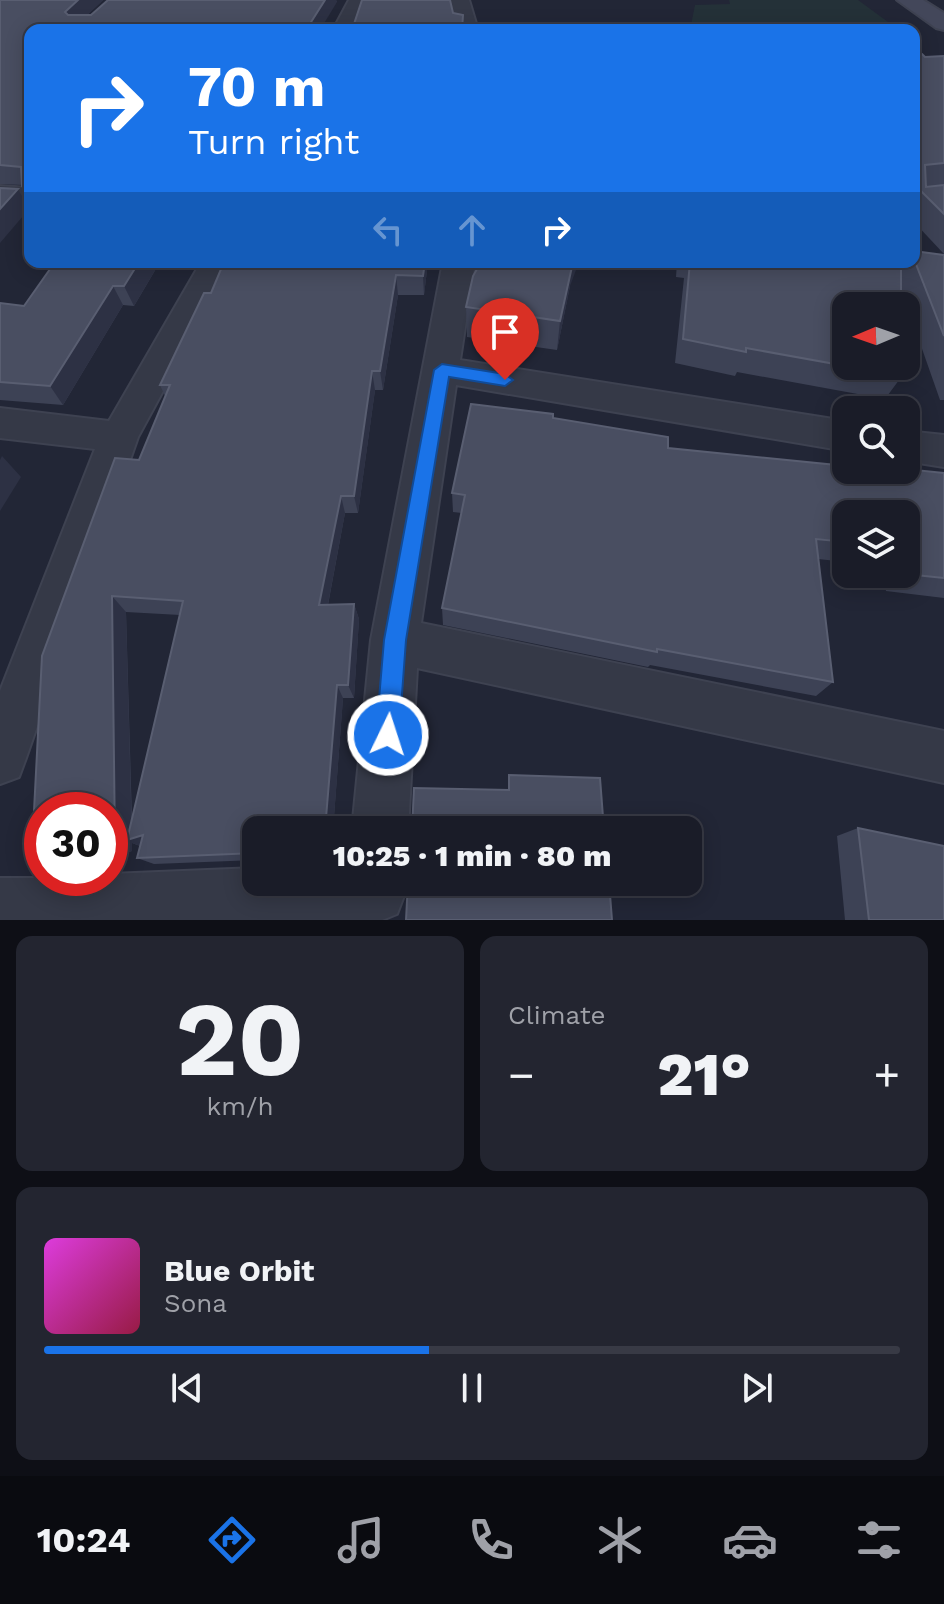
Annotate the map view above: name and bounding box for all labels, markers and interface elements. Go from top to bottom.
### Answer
text: 70 m [188,54,325,120]
icon: right [56,56,160,160]
text: Turn right [188,121,359,163]
icon: left [366,208,410,252]
icon: ahead [450,208,494,252]
icon: right [534,208,578,252]
north arrow [832,292,920,380]
map controls [832,292,920,588]
pin [471,298,539,380]
icon: arrive [483,310,527,354]
button: search [832,396,920,484]
button: layers [832,500,920,588]
position arrow [346,693,430,777]
speed limit sign: 30 [24,792,128,896]
text: 10:25 · 1 min · 80 m [333,838,611,873]
text: 20 [176,978,304,1100]
text: Climate [508,1000,606,1030]
text: 21° [657,1039,751,1110]
text: − [508,1049,535,1101]
text: + [873,1049,900,1101]
text: km/h [207,1091,273,1121]
text: Blue Orbit [164,1253,314,1288]
text: Sona [164,1288,227,1318]
icon: previous [165,1366,209,1410]
icon: pause [450,1366,494,1410]
icon: next [735,1366,779,1410]
icon: directions [204,1512,260,1568]
icon: music [333,1512,389,1568]
icon: phone [463,1512,519,1568]
icon: climate [592,1512,648,1568]
icon: car [722,1512,778,1568]
icon: filters [851,1512,907,1568]
text: 10:24 [37,1519,131,1561]

